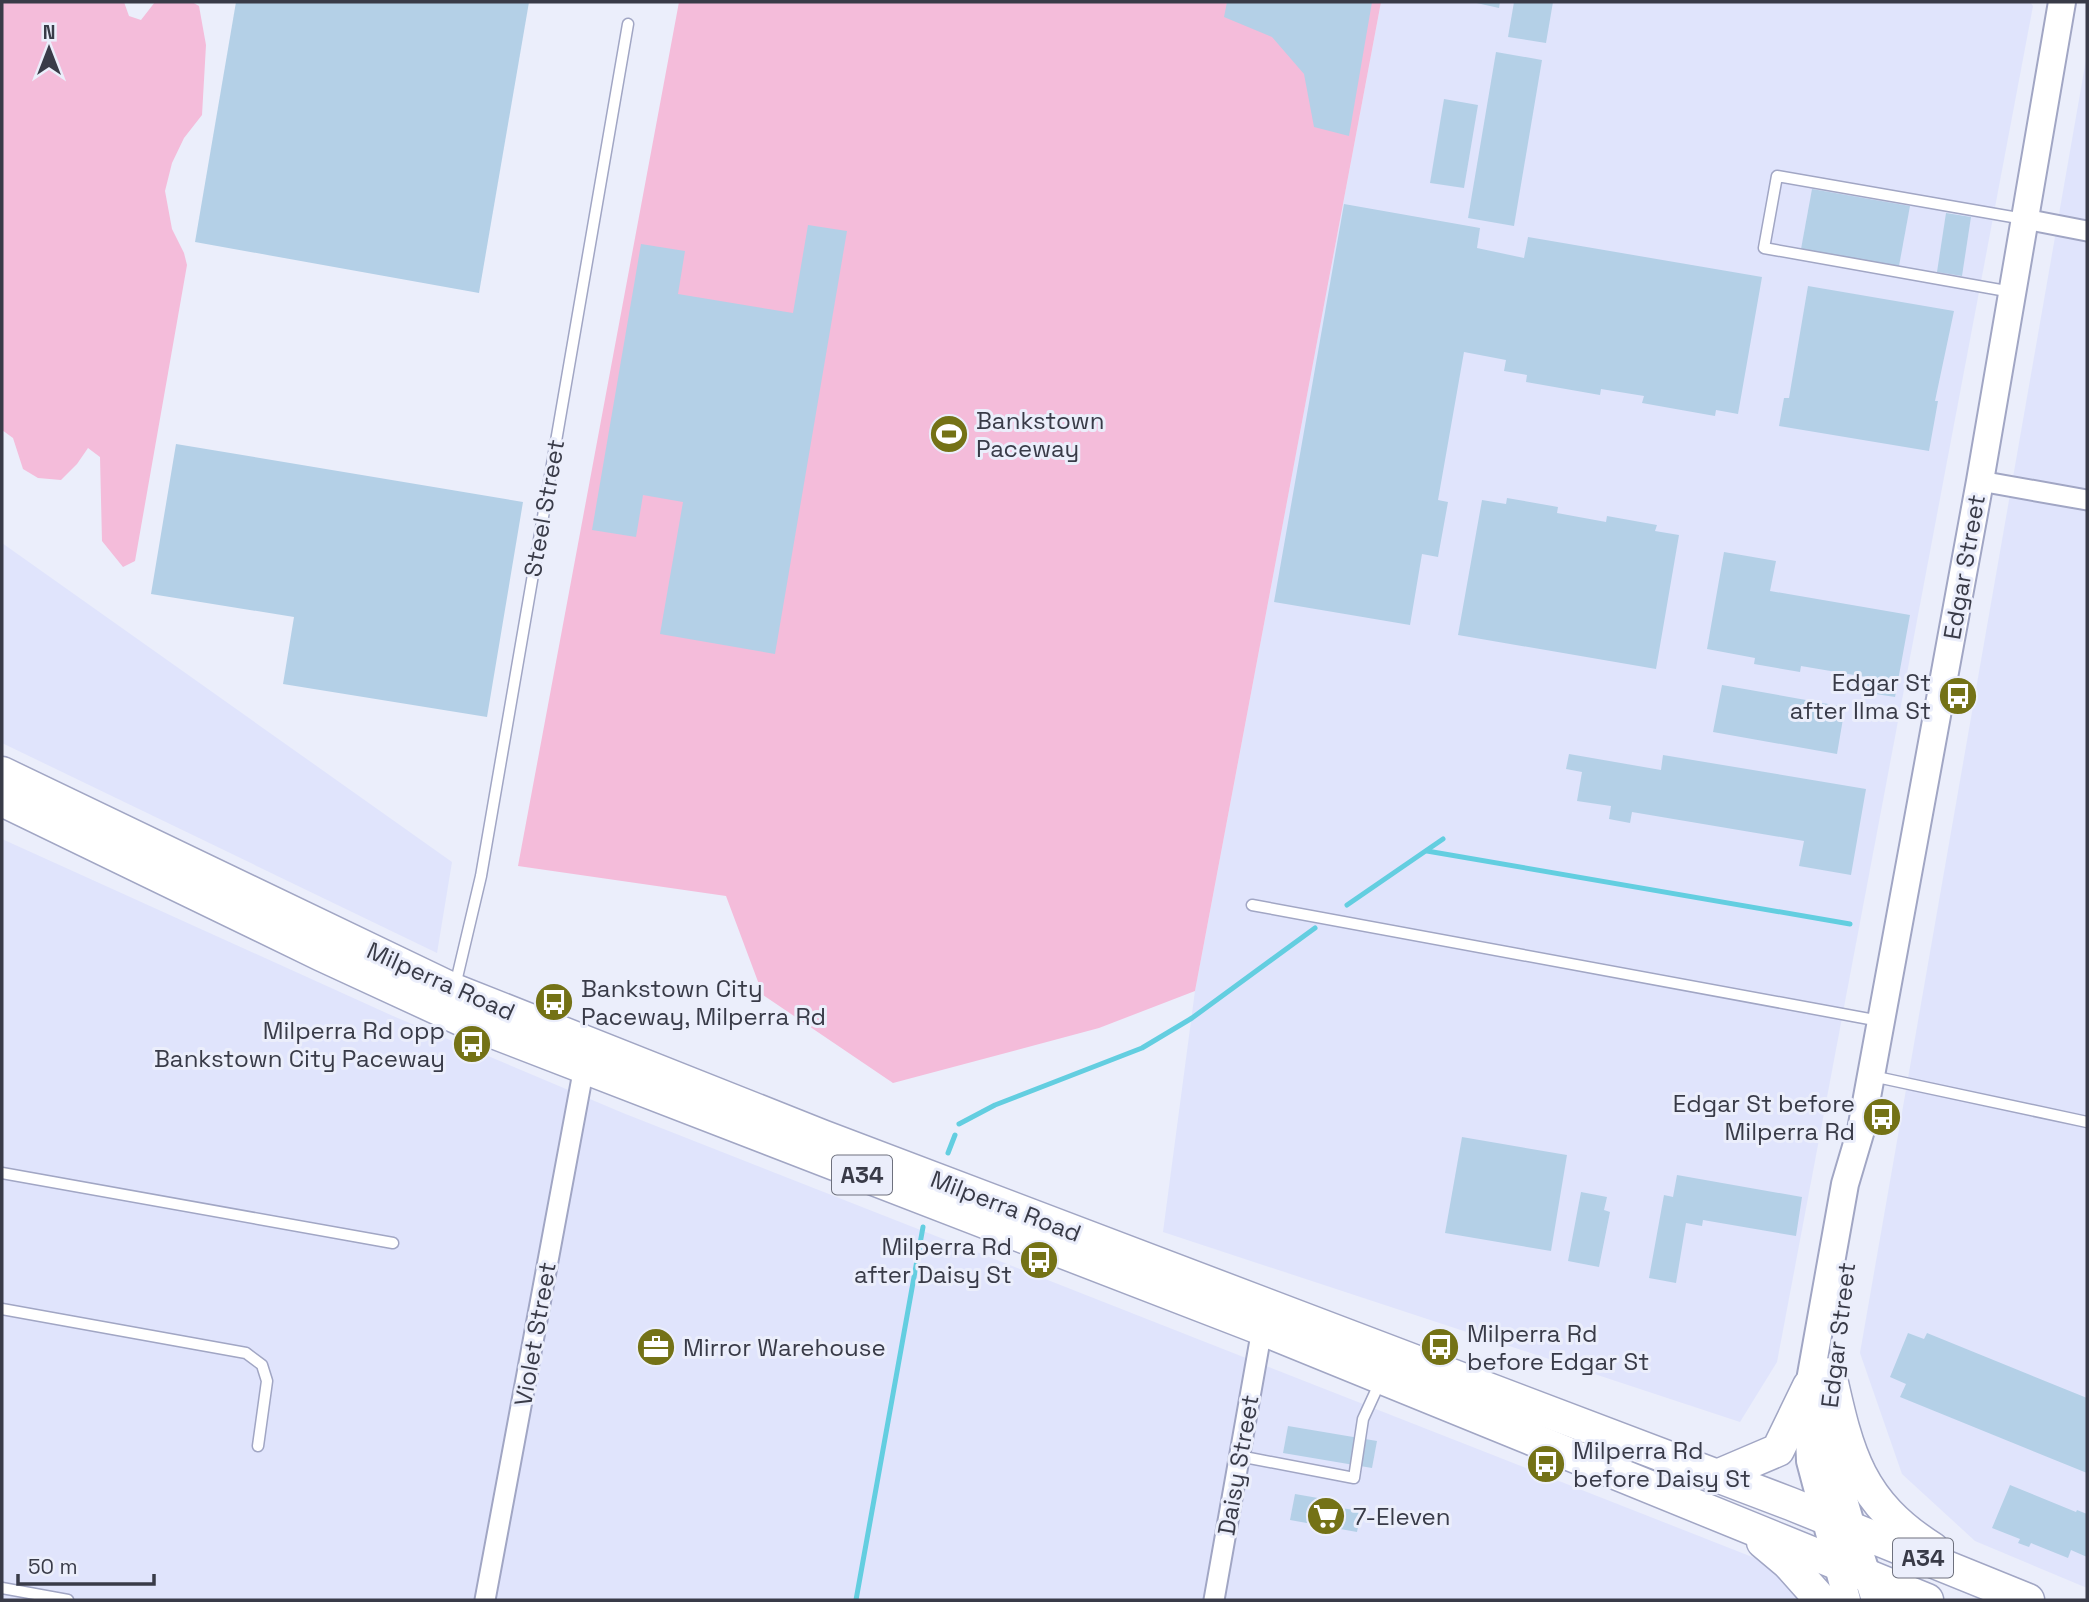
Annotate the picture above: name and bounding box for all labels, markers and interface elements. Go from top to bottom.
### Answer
north arrow [14,14,84,84]
text: N [43,20,55,45]
place label: Bankstown Paceway [976,405,1105,464]
sports icon: Bankstown Paceway [928,413,970,455]
street label: Steel Street [517,437,571,579]
street label: Edgar Street [1936,492,1992,642]
place label: Edgar St after Ilma St [1790,667,1931,726]
bus stop icon: Edgar St after Ilma St [1937,675,1979,717]
street label: Milperra Road [362,935,520,1027]
place label: Bankstown City Paceway, Milperra Rd [581,973,826,1032]
bus stop icon: Bankstown City Paceway, Milperra Rd [533,981,575,1023]
place label: Milperra Rd opp Bankstown City Paceway [154,1015,445,1074]
bus stop icon: Milperra Rd opp Bankstown City Paceway [451,1023,493,1065]
place label: Edgar St before Milperra Rd [1673,1088,1855,1147]
bus stop icon: Edgar St before Milperra Rd [1861,1096,1903,1138]
road number: A34 [832,1156,892,1194]
street label: Milperra Road [926,1163,1086,1249]
place label: Milperra Rd after Daisy St [854,1231,1012,1290]
bus stop icon: Milperra Rd after Daisy St [1018,1239,1060,1281]
street label: Violet Street [507,1260,563,1408]
street label: Edgar Street [1814,1260,1862,1410]
place label: Milperra Rd before Edgar St [1467,1318,1649,1377]
office icon: Mirror Warehouse [635,1326,677,1368]
bus stop icon: Milperra Rd before Edgar St [1419,1326,1461,1368]
place label: Mirror Warehouse [683,1332,886,1363]
street label: Daisy Street [1210,1392,1266,1538]
place label: Milperra Rd before Daisy St [1573,1435,1751,1494]
bus stop icon: Milperra Rd before Daisy St [1525,1443,1567,1485]
supermarket icon: 7-Eleven [1305,1495,1347,1537]
place label: 7-Eleven [1353,1501,1451,1532]
road number: A34 [1893,1539,1953,1578]
scale bar [18,1542,154,1586]
text: 50 m [28,1553,78,1580]

